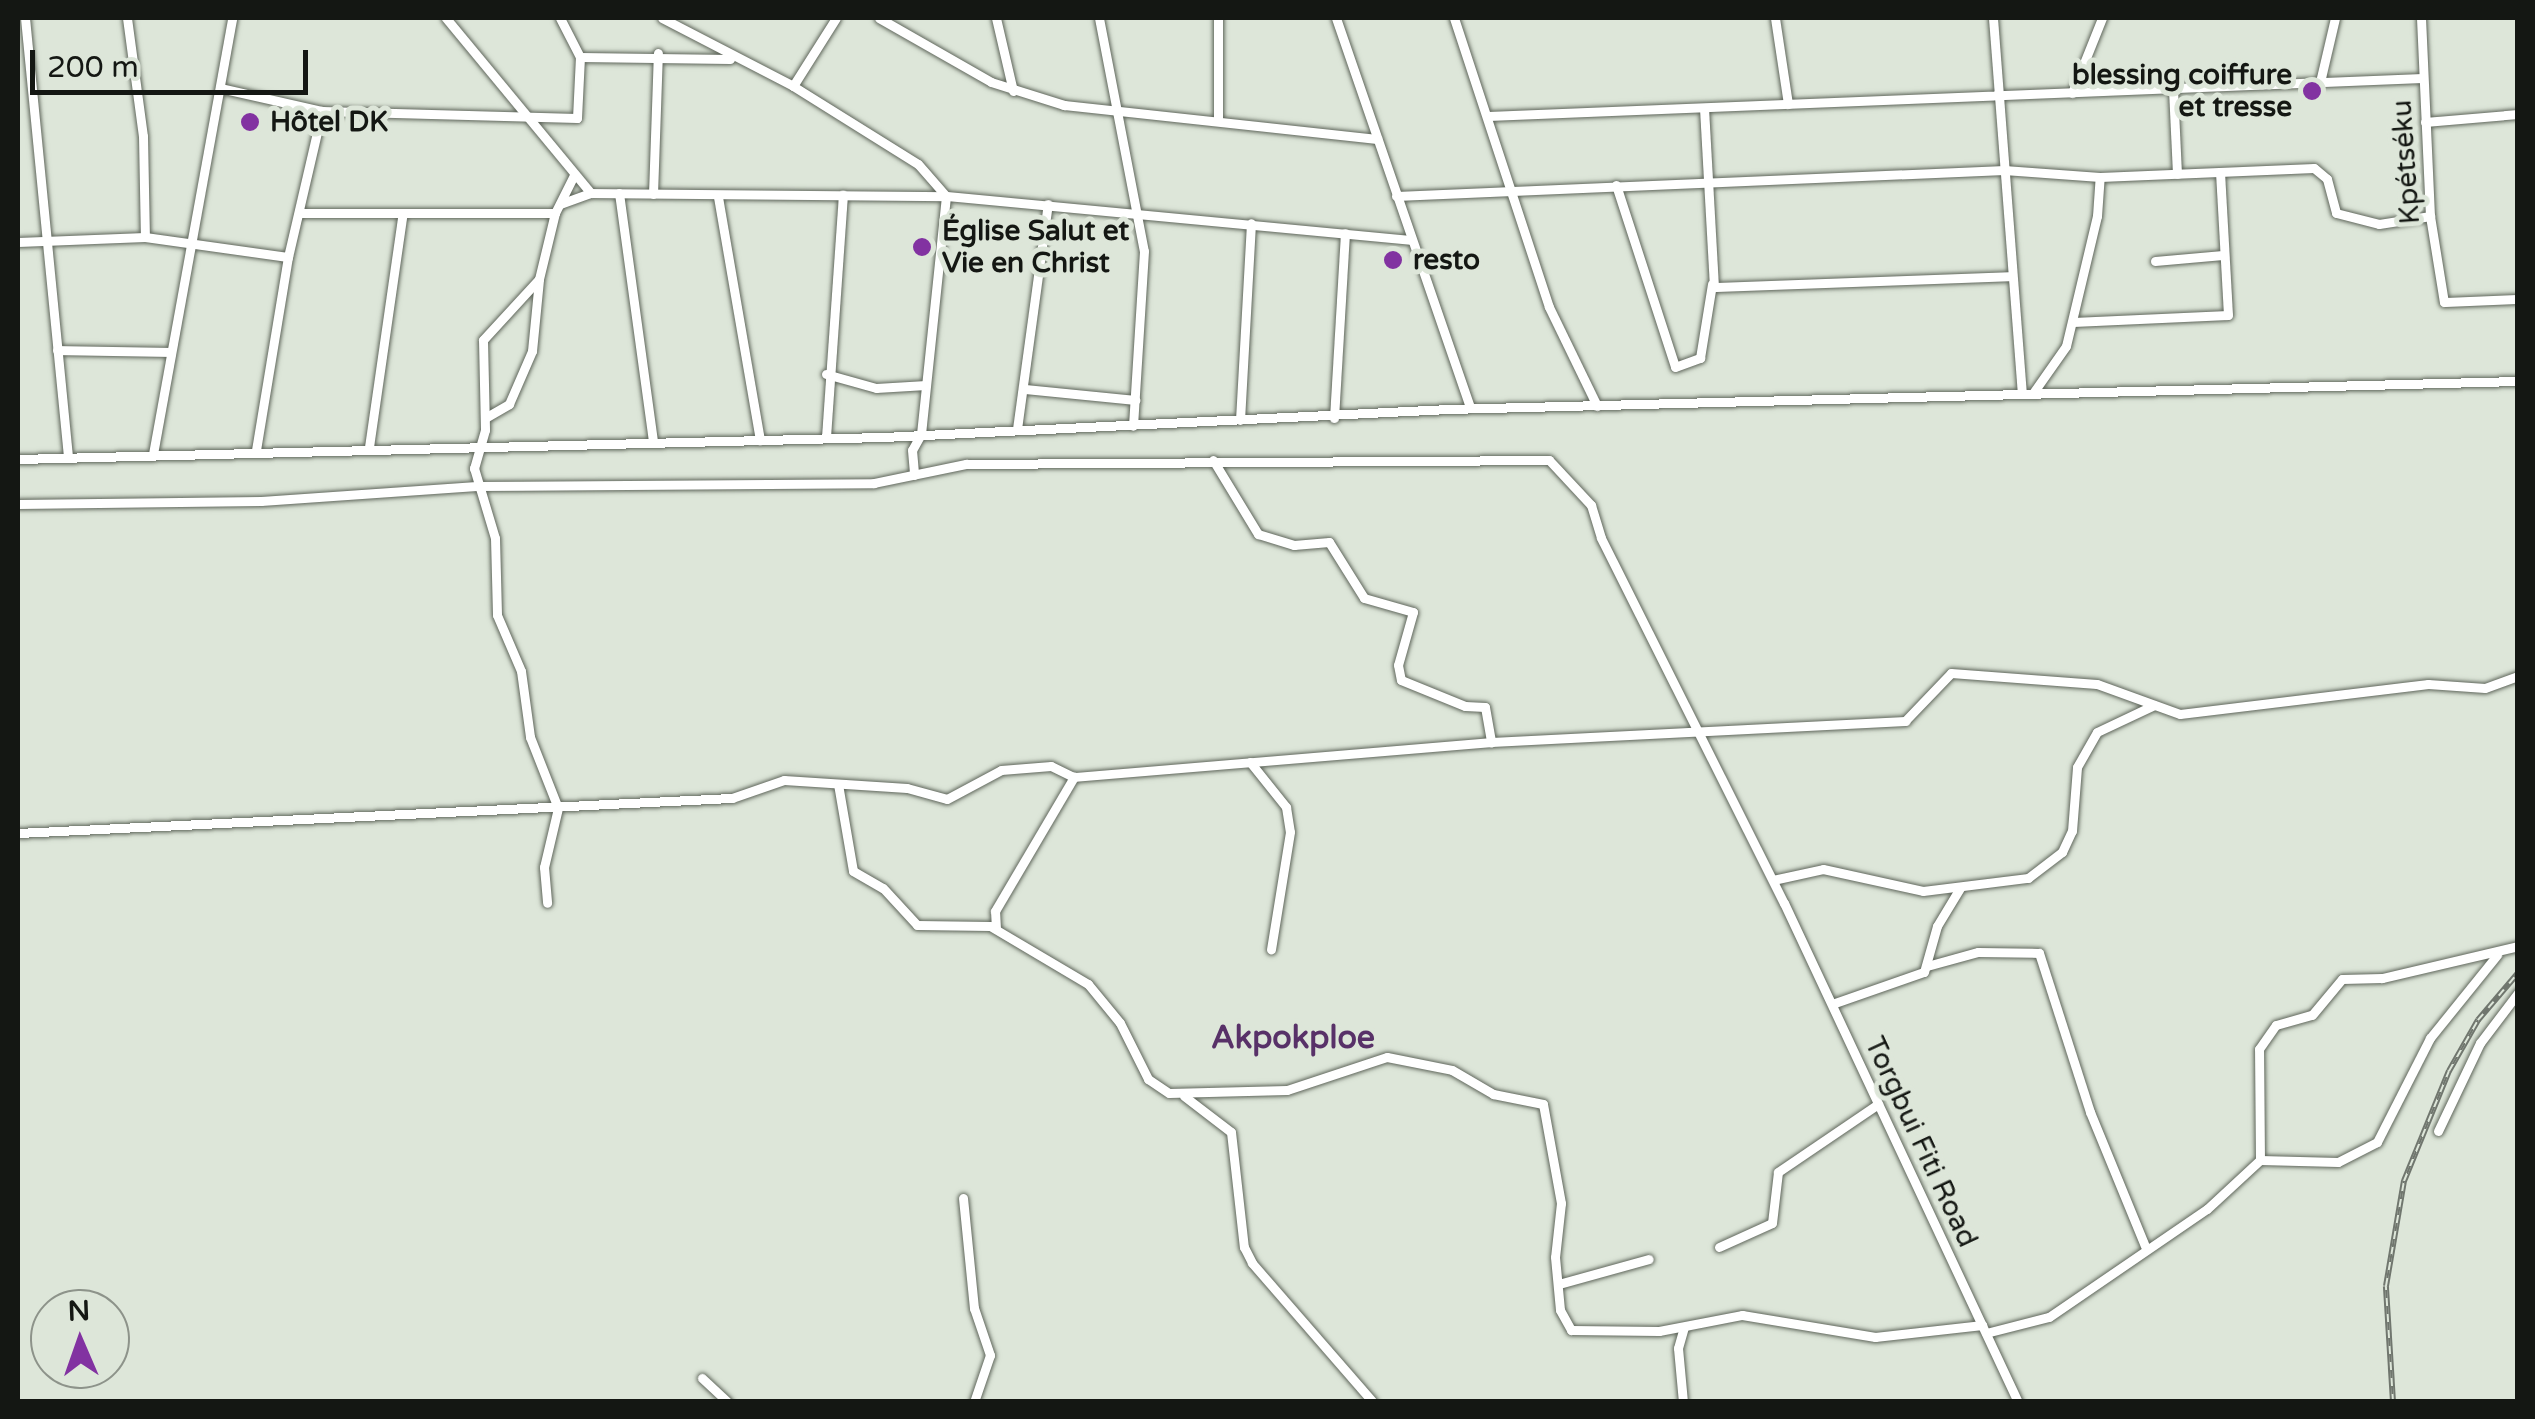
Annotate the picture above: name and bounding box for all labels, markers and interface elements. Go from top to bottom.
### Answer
scale bar [35,30,312,92]
text: 200 m [47,49,139,86]
place label: blessing coiffure et tresse [2072,58,2292,124]
marker: blessing coiffure et tresse [2301,80,2323,102]
street label: Kpétséku [2385,99,2427,225]
place label: Hôtel DK [270,105,388,139]
marker: Hôtel DK [239,111,261,133]
place label: Église Salut et Vie en Christ [942,214,1129,280]
marker: Église Salut et Vie en Christ [911,236,933,258]
place label: resto [1413,243,1480,277]
marker: resto [1382,249,1404,271]
district label: Akpokploe [1211,1019,1375,1057]
street label: Torgbui Fiti Road [1858,1031,1984,1253]
north arrow [30,1289,130,1389]
text: N [67,1294,91,1328]

